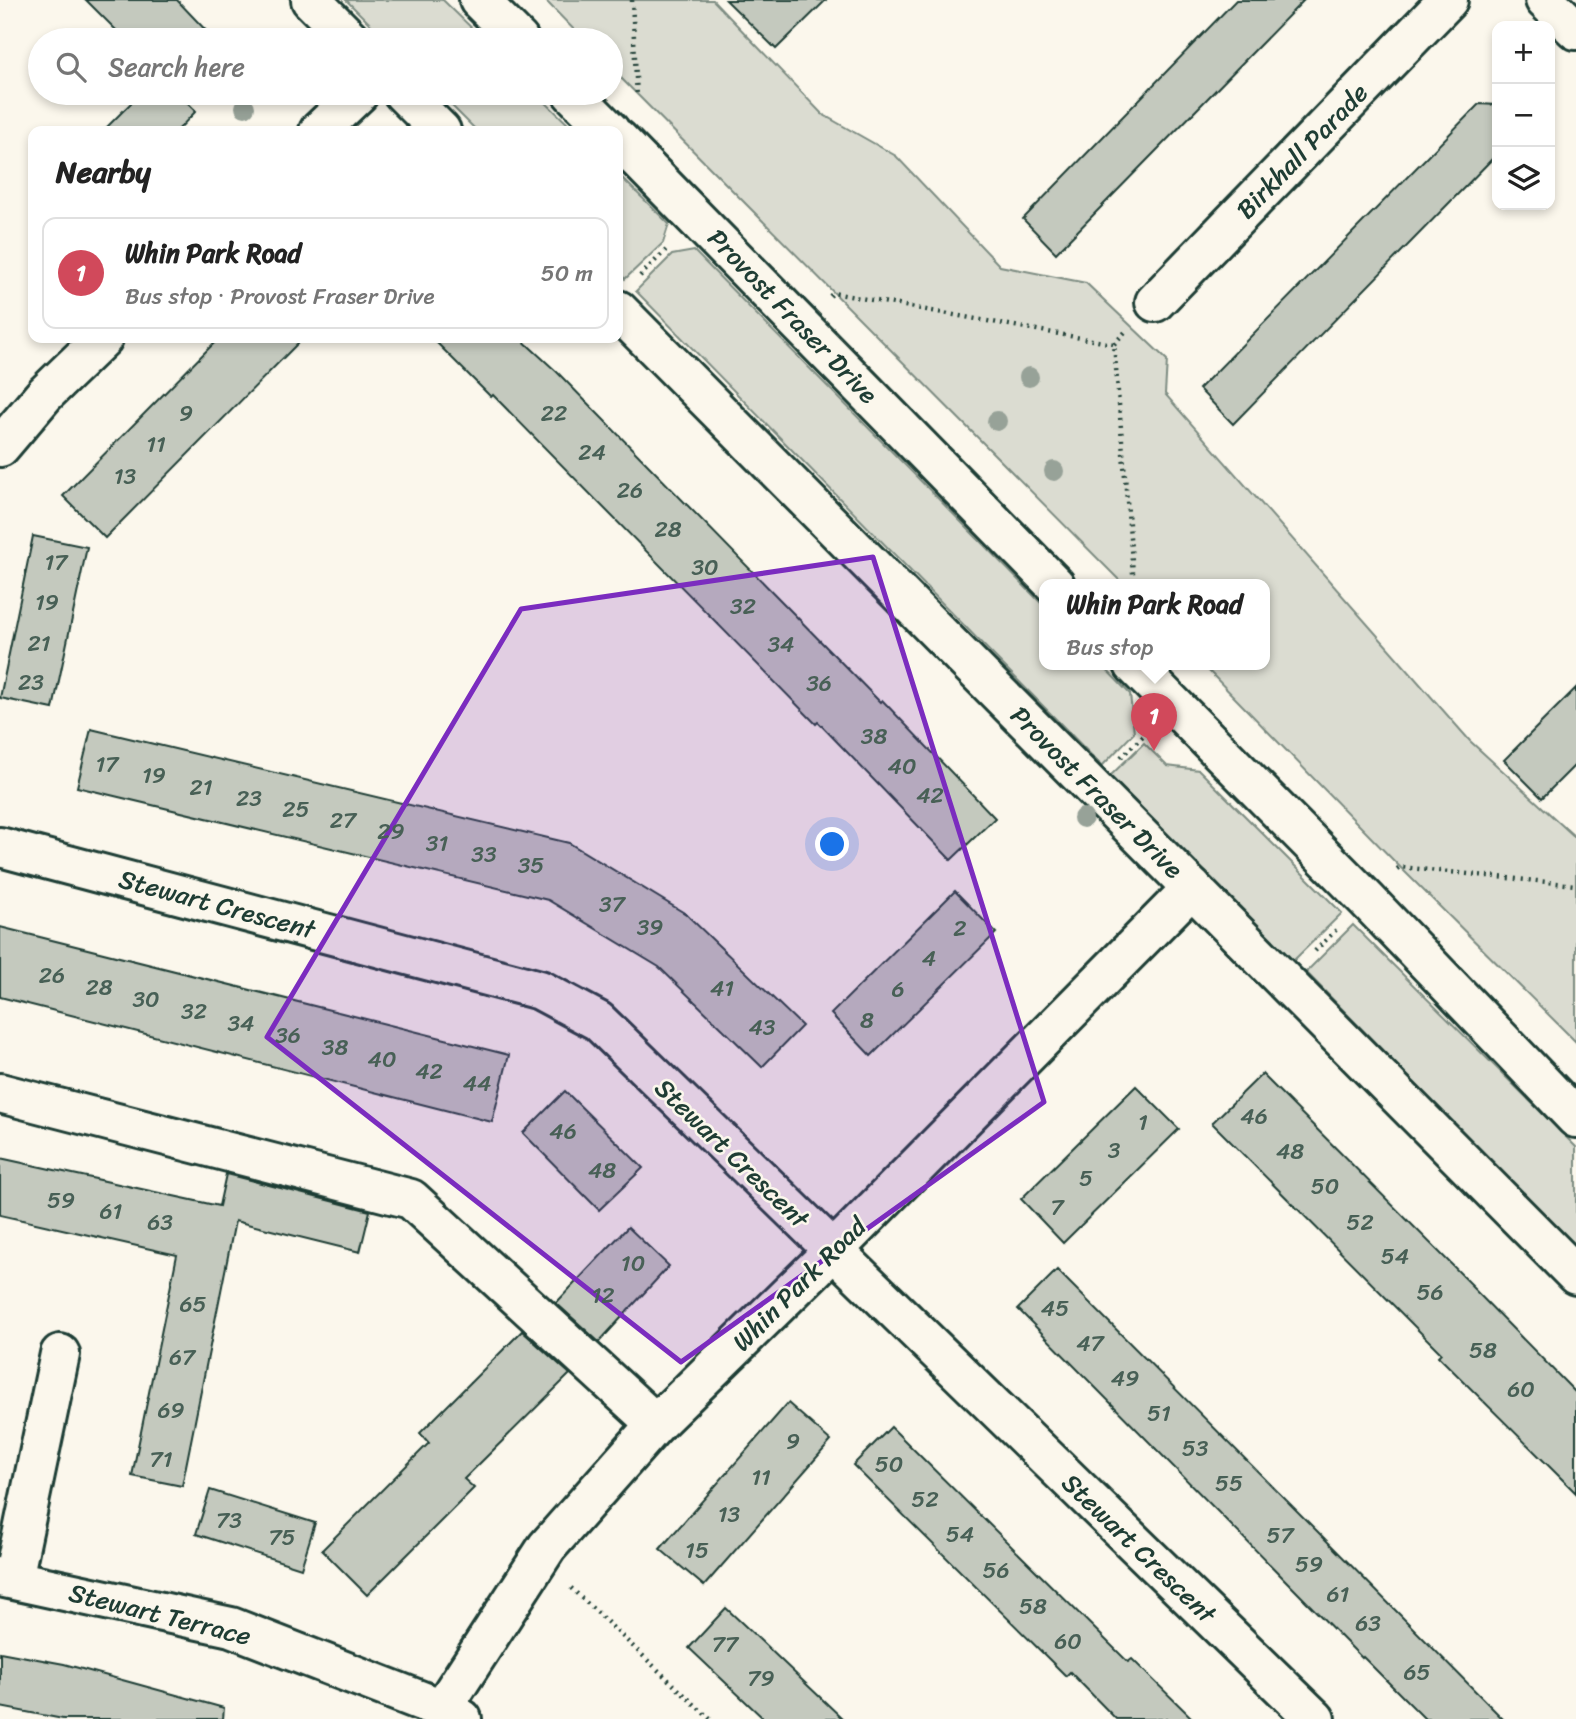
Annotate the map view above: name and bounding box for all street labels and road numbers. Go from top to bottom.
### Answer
street label: Birkhall Parade [1224,72,1380,230]
street label: Provost Fraser Drive [696,217,890,415]
street label: Provost Fraser Drive [999,694,1195,890]
street label: Stewart Crescent [114,856,322,953]
street label: Stewart Crescent [643,1066,822,1241]
street label: Whin Park Road [720,1204,879,1363]
street label: Stewart Crescent [1050,1461,1229,1636]
street label: Stewart Terrace [64,1569,256,1659]

